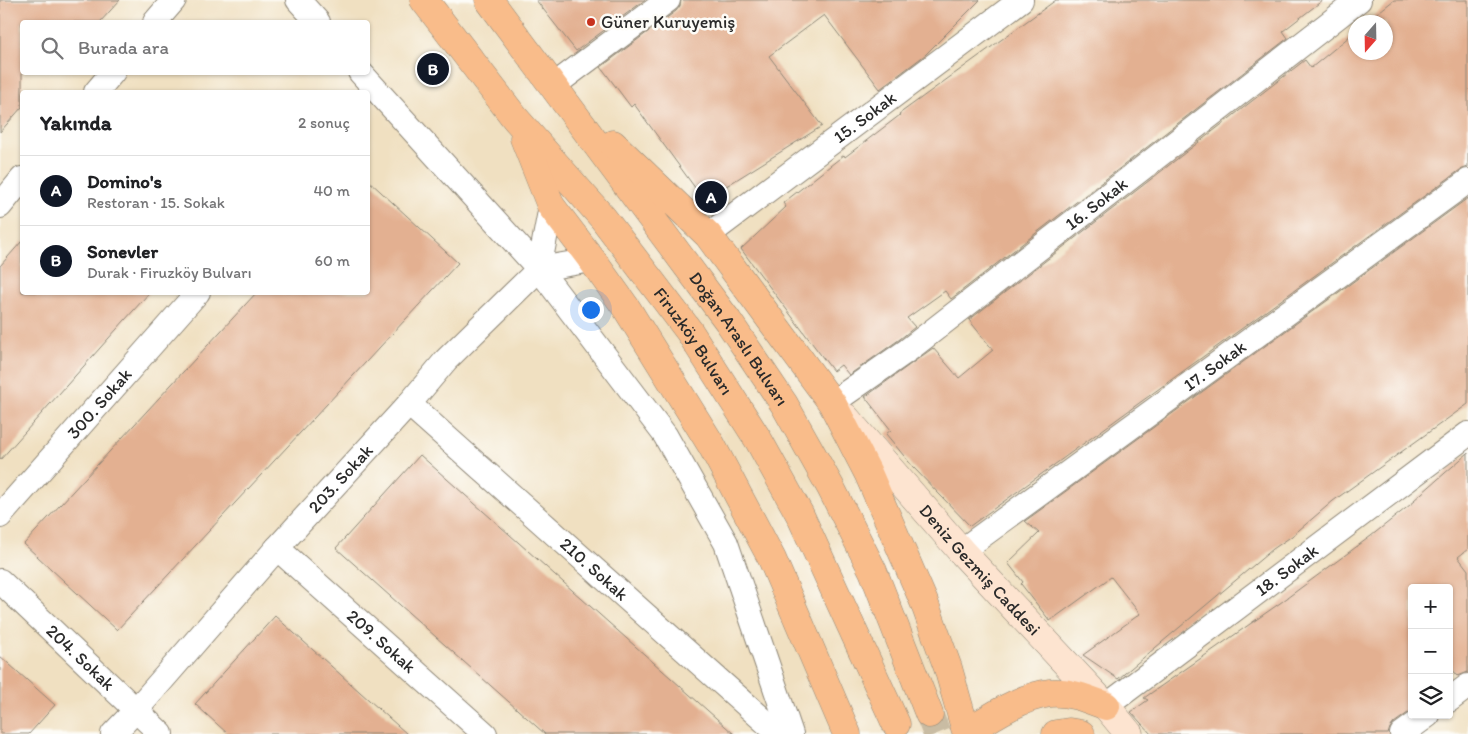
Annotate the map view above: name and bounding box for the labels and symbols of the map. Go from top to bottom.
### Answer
place label: Güner Kuruyemiş [601,11,735,33]
north arrow [1348,15,1393,60]
marker: Güner Kuruyemiş [585,16,597,28]
pin: B [417,50,449,88]
street label: 15. Sokak [829,87,901,148]
street label: 16. Sokak [1061,173,1132,235]
pin: A [695,178,727,216]
street label: Doğan Araslı Bulvarı [684,267,793,410]
street label: Firuzköy Bulvarı [649,283,738,399]
your location [578,297,604,323]
street label: 17. Sokak [1179,336,1250,396]
street label: 300. Sokak [62,364,136,444]
street label: 203. Sokak [303,440,378,518]
street label: Deniz Gezmiş Caddesi [915,500,1045,640]
street label: 210. Sokak [555,533,633,605]
street label: 18. Sokak [1251,539,1323,601]
street label: 209. Sokak [342,605,420,678]
street label: 204. Sokak [41,620,119,695]

